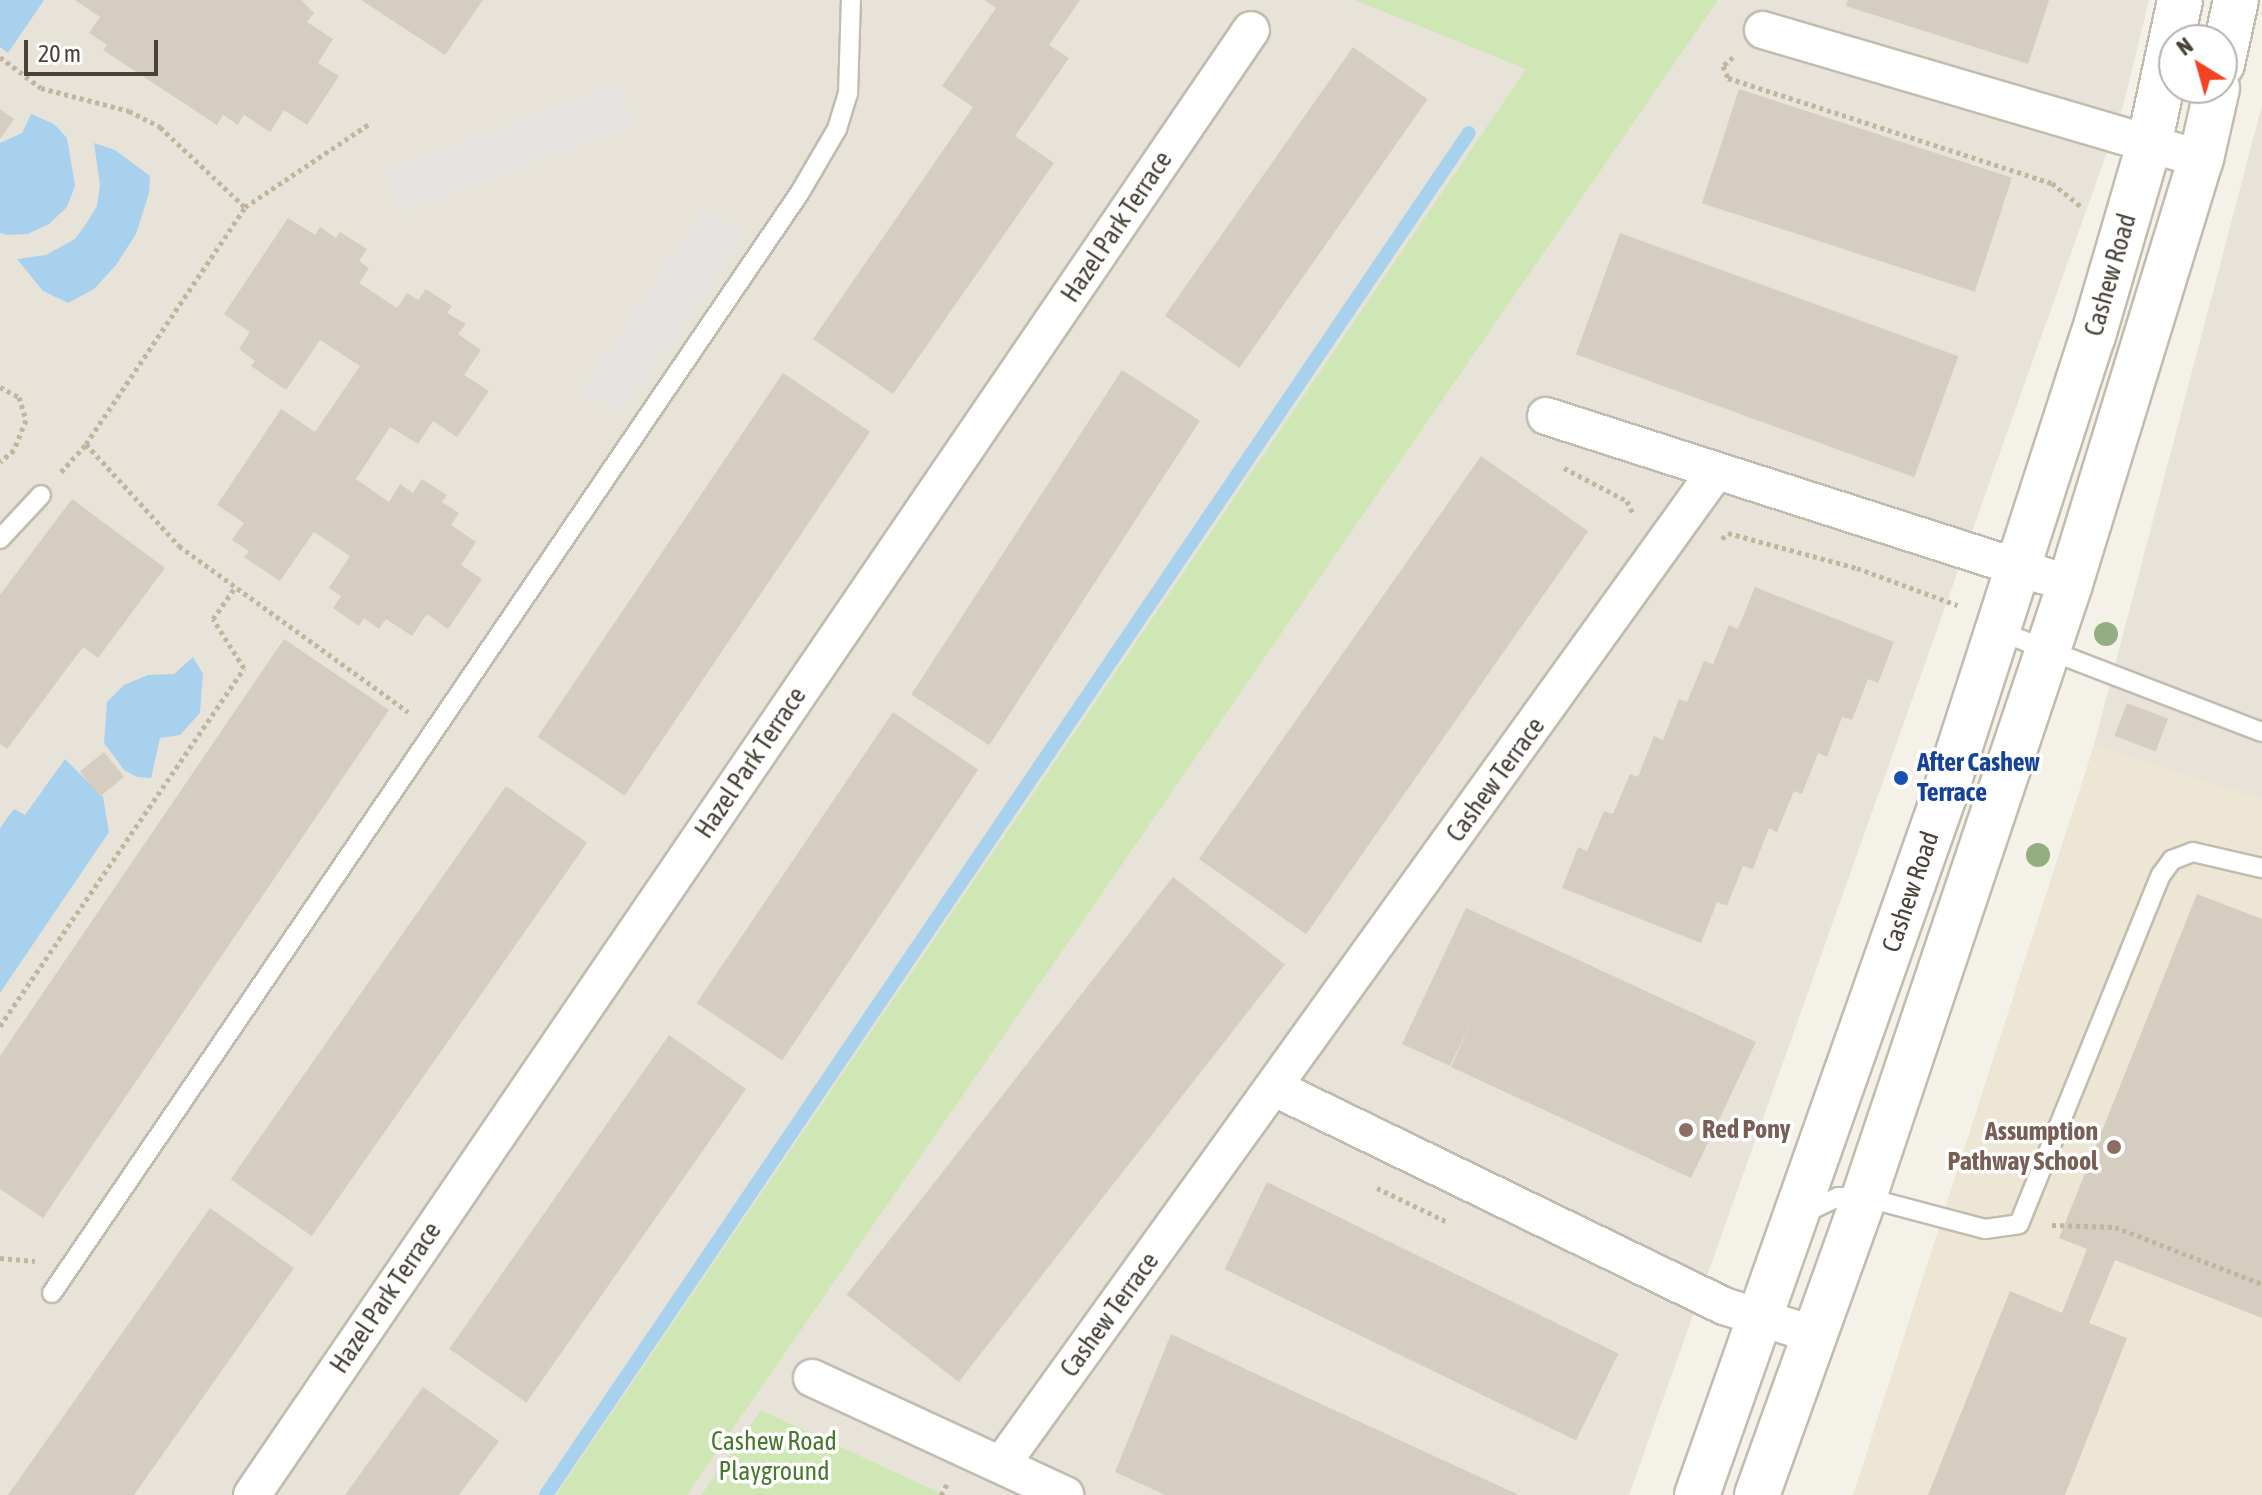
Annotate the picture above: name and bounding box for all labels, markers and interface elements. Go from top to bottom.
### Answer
scale bar [28,24,162,74]
north arrow [2158,24,2238,104]
text: N [2172,32,2198,61]
text: 20 m [38,40,81,67]
street label: Hazel Park Terrace [1055,146,1179,308]
street label: Cashew Road [2079,210,2143,340]
street label: Hazel Park Terrace [689,682,813,844]
street label: Cashew Terrace [1440,712,1552,848]
place label: After Cashew Terrace [1917,747,2040,808]
marker: After Cashew Terrace [1892,769,1910,787]
street label: Cashew Road [1876,827,1946,957]
place label: Red Pony [1702,1114,1791,1146]
place label: Assumption Pathway School [1947,1116,2098,1178]
marker: Red Pony [1677,1121,1695,1139]
marker: Assumption Pathway School [2105,1138,2123,1156]
street label: Hazel Park Terrace [324,1217,448,1379]
street label: Cashew Terrace [1054,1247,1166,1383]
park label: Cashew Road Playground [711,1426,837,1488]

